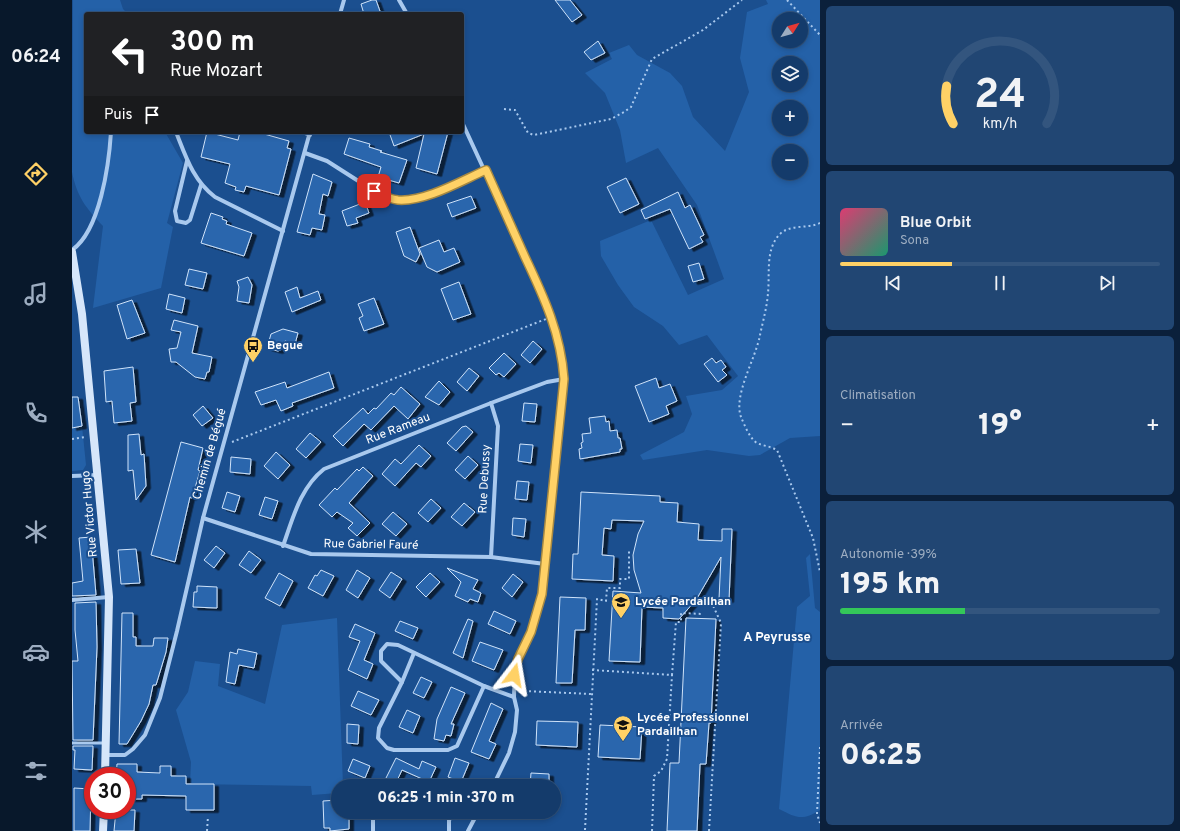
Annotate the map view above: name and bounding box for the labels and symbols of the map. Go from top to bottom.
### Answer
north arrow [772,12,808,48]
pin [357,174,391,208]
bus stop icon: Begue [242,335,264,363]
place label: Begue [267,338,303,354]
street label: Chemin de Bégué [189,406,231,502]
street label: Rue Rameau [363,409,433,449]
street label: Rue Debussy [475,444,495,514]
street label: Rue Victor Hugo [78,470,102,558]
street label: Rue Gabriel Fauré [323,536,419,554]
school or university icon: Lycée Pardailhan [610,591,632,619]
place label: Lycée Pardailhan [635,594,731,610]
district label: A Peyrusse [743,630,811,646]
position arrow [493,654,535,696]
place label: Lycée Professionnel Pardailhan [637,710,749,740]
school or university icon: Lycée Professionnel Pardailhan [612,714,634,742]
speed limit sign: 30 [84,767,136,819]

